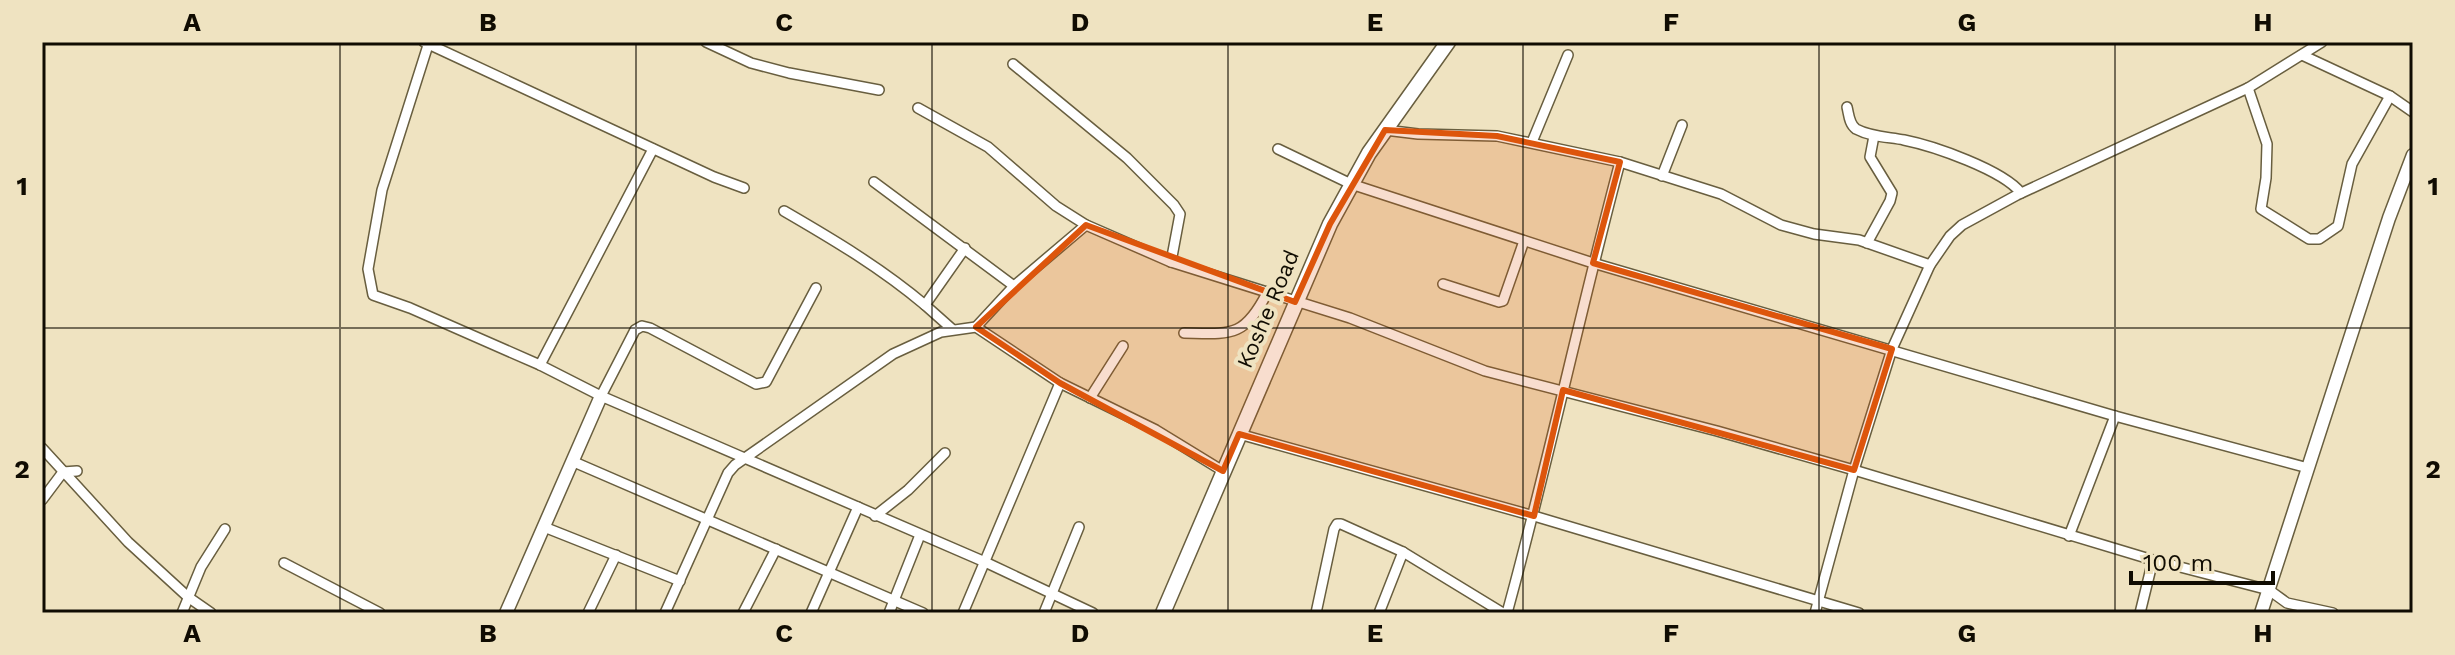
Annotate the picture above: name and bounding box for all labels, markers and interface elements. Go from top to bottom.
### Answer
text: A [183,7,201,37]
text: B [479,7,497,37]
text: C [775,7,793,37]
text: D [1071,7,1089,37]
text: E [1367,7,1383,37]
text: F [1663,7,1679,37]
text: G [1958,7,1976,37]
text: H [2253,7,2273,37]
text: 1 [16,171,28,201]
text: 1 [2427,171,2439,201]
street label: Koshe Road [1232,246,1304,372]
text: 2 [14,454,30,484]
text: 2 [2425,454,2441,484]
scale bar [2131,535,2273,585]
text: 100 m [2143,549,2213,577]
text: A [183,618,201,648]
text: B [479,618,497,648]
text: C [775,618,793,648]
text: D [1071,618,1089,648]
text: E [1367,618,1383,648]
text: F [1663,618,1679,648]
text: G [1958,618,1976,648]
text: H [2253,618,2273,648]

